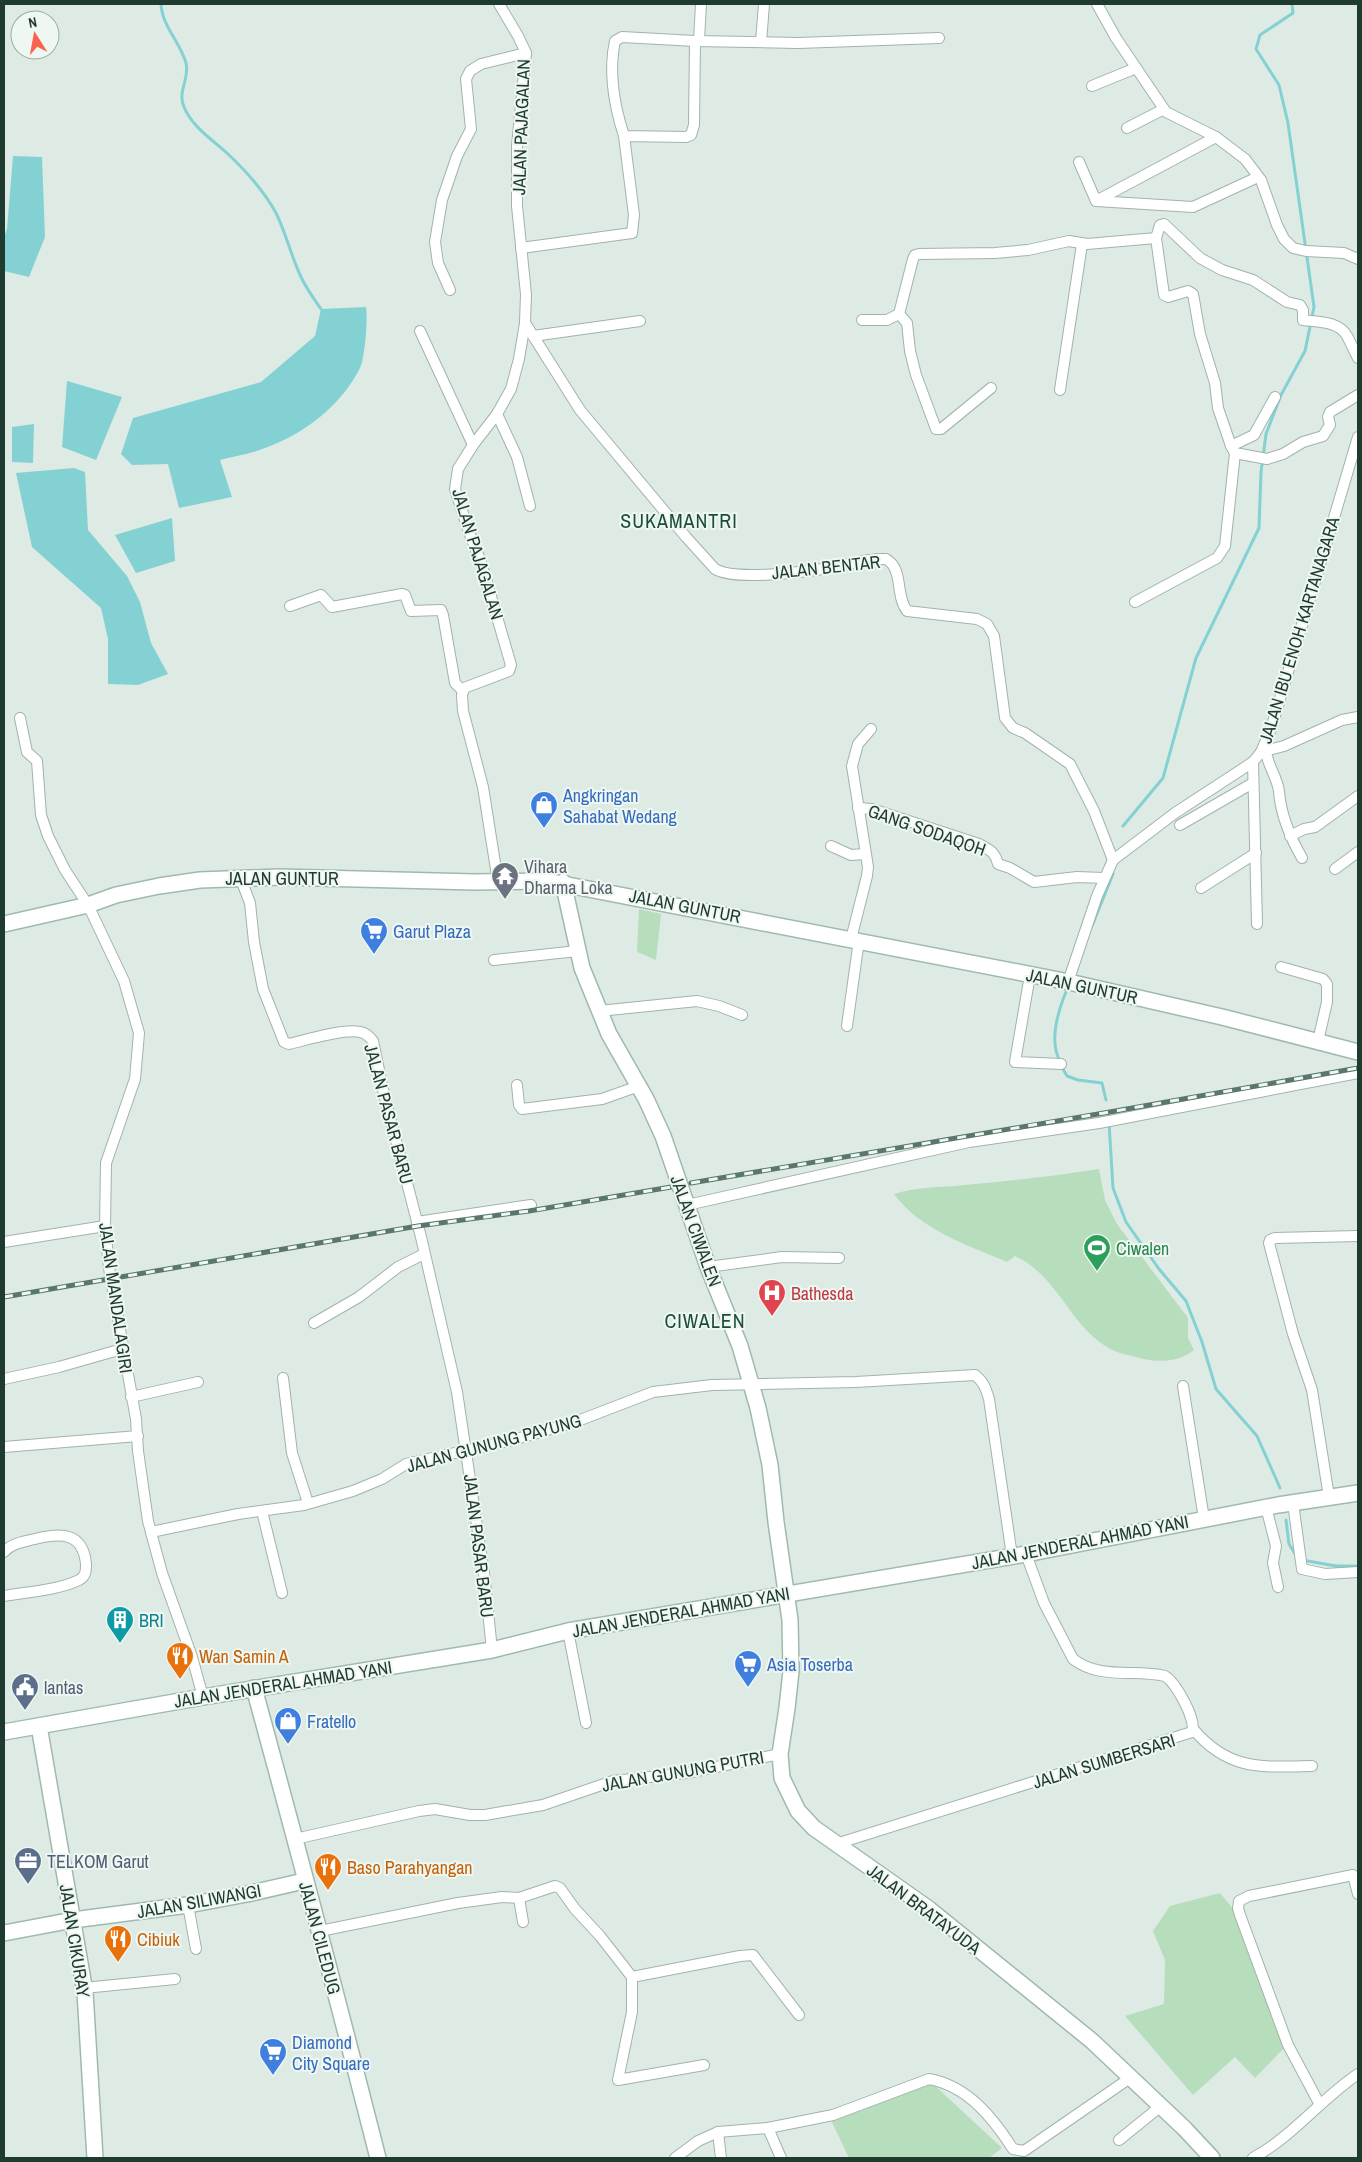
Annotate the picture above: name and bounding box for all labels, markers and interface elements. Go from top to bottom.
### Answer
north arrow [10,10,60,60]
text: N [27,13,38,32]
street label: JALAN PAJAGALAN [506,59,536,195]
street label: JALAN PAJAGALAN [446,485,510,623]
district label: SUKAMANTRI [620,507,738,534]
street label: JALAN IBU ENOH KARTANAGARA [1253,513,1345,746]
street label: JALAN BENTAR [771,549,882,585]
place label: Angkringan Sahabat Wedang [562,783,678,829]
shop icon: Angkringan Sahabat Wedang [529,790,559,829]
street label: GANG SODAQOH [865,798,989,862]
place label: Vihara Dharma Loka [524,854,613,900]
temple icon: Vihara Dharma Loka [490,861,520,900]
street label: JALAN GUNTUR [225,866,339,891]
street label: JALAN GUNTUR [627,883,743,929]
supermarket icon: Garut Plaza [359,916,389,955]
place label: Garut Plaza [393,919,471,944]
street label: JALAN GUNTUR [1024,962,1140,1010]
street label: JALAN PASAR BARU [358,1041,420,1187]
street label: JALAN CIWALEN [664,1172,728,1290]
street label: JALAN MANDALAGIRI [93,1221,139,1375]
sports icon: Ciwalen [1082,1233,1112,1272]
place label: Ciwalen [1116,1236,1169,1261]
hospital icon: Bathesda [757,1278,787,1317]
place label: Bathesda [791,1281,853,1306]
district label: CIWALEN [664,1307,746,1334]
street label: JALAN GUNUNG PAYUNG [404,1408,584,1478]
street label: JALAN PASAR BARU [458,1473,500,1619]
street label: JALAN JENDERAL AHMAD YANI [969,1509,1191,1575]
street label: JALAN JENDERAL AHMAD YANI [570,1581,792,1643]
building icon: BRI [105,1605,135,1644]
place label: BRI [139,1608,164,1633]
restaurant icon: Wan Samin A [165,1641,195,1680]
place label: Wan Samin A [199,1644,289,1669]
supermarket icon: Asia Toserba [733,1649,763,1688]
place label: Asia Toserba [766,1652,853,1677]
street label: JALAN JENDERAL AHMAD YANI [172,1654,394,1714]
public building icon: lantas [10,1672,40,1711]
place label: lantas [44,1675,83,1700]
shop icon: Fratello [273,1706,303,1745]
place label: Fratello [307,1709,356,1734]
street label: JALAN SUMBERSARI [1030,1727,1178,1795]
street label: JALAN GUNUNG PUTRI [600,1744,766,1798]
office icon: TELKOM Garut [13,1846,43,1885]
place label: TELKOM Garut [47,1849,149,1874]
restaurant icon: Baso Parahyangan [313,1852,343,1891]
place label: Baso Parahyangan [347,1855,473,1880]
street label: JALAN BRATAYUDA [862,1858,986,1960]
street label: JALAN SILIWANGI [135,1878,263,1924]
street label: JALAN CILEDUG [293,1879,347,1997]
street label: JALAN CIKURAY [54,1882,96,2000]
restaurant icon: Cibiuk [103,1924,133,1963]
place label: Cibiuk [137,1927,180,1952]
place label: Diamond City Square [292,2030,370,2076]
supermarket icon: Diamond City Square [258,2037,288,2076]

